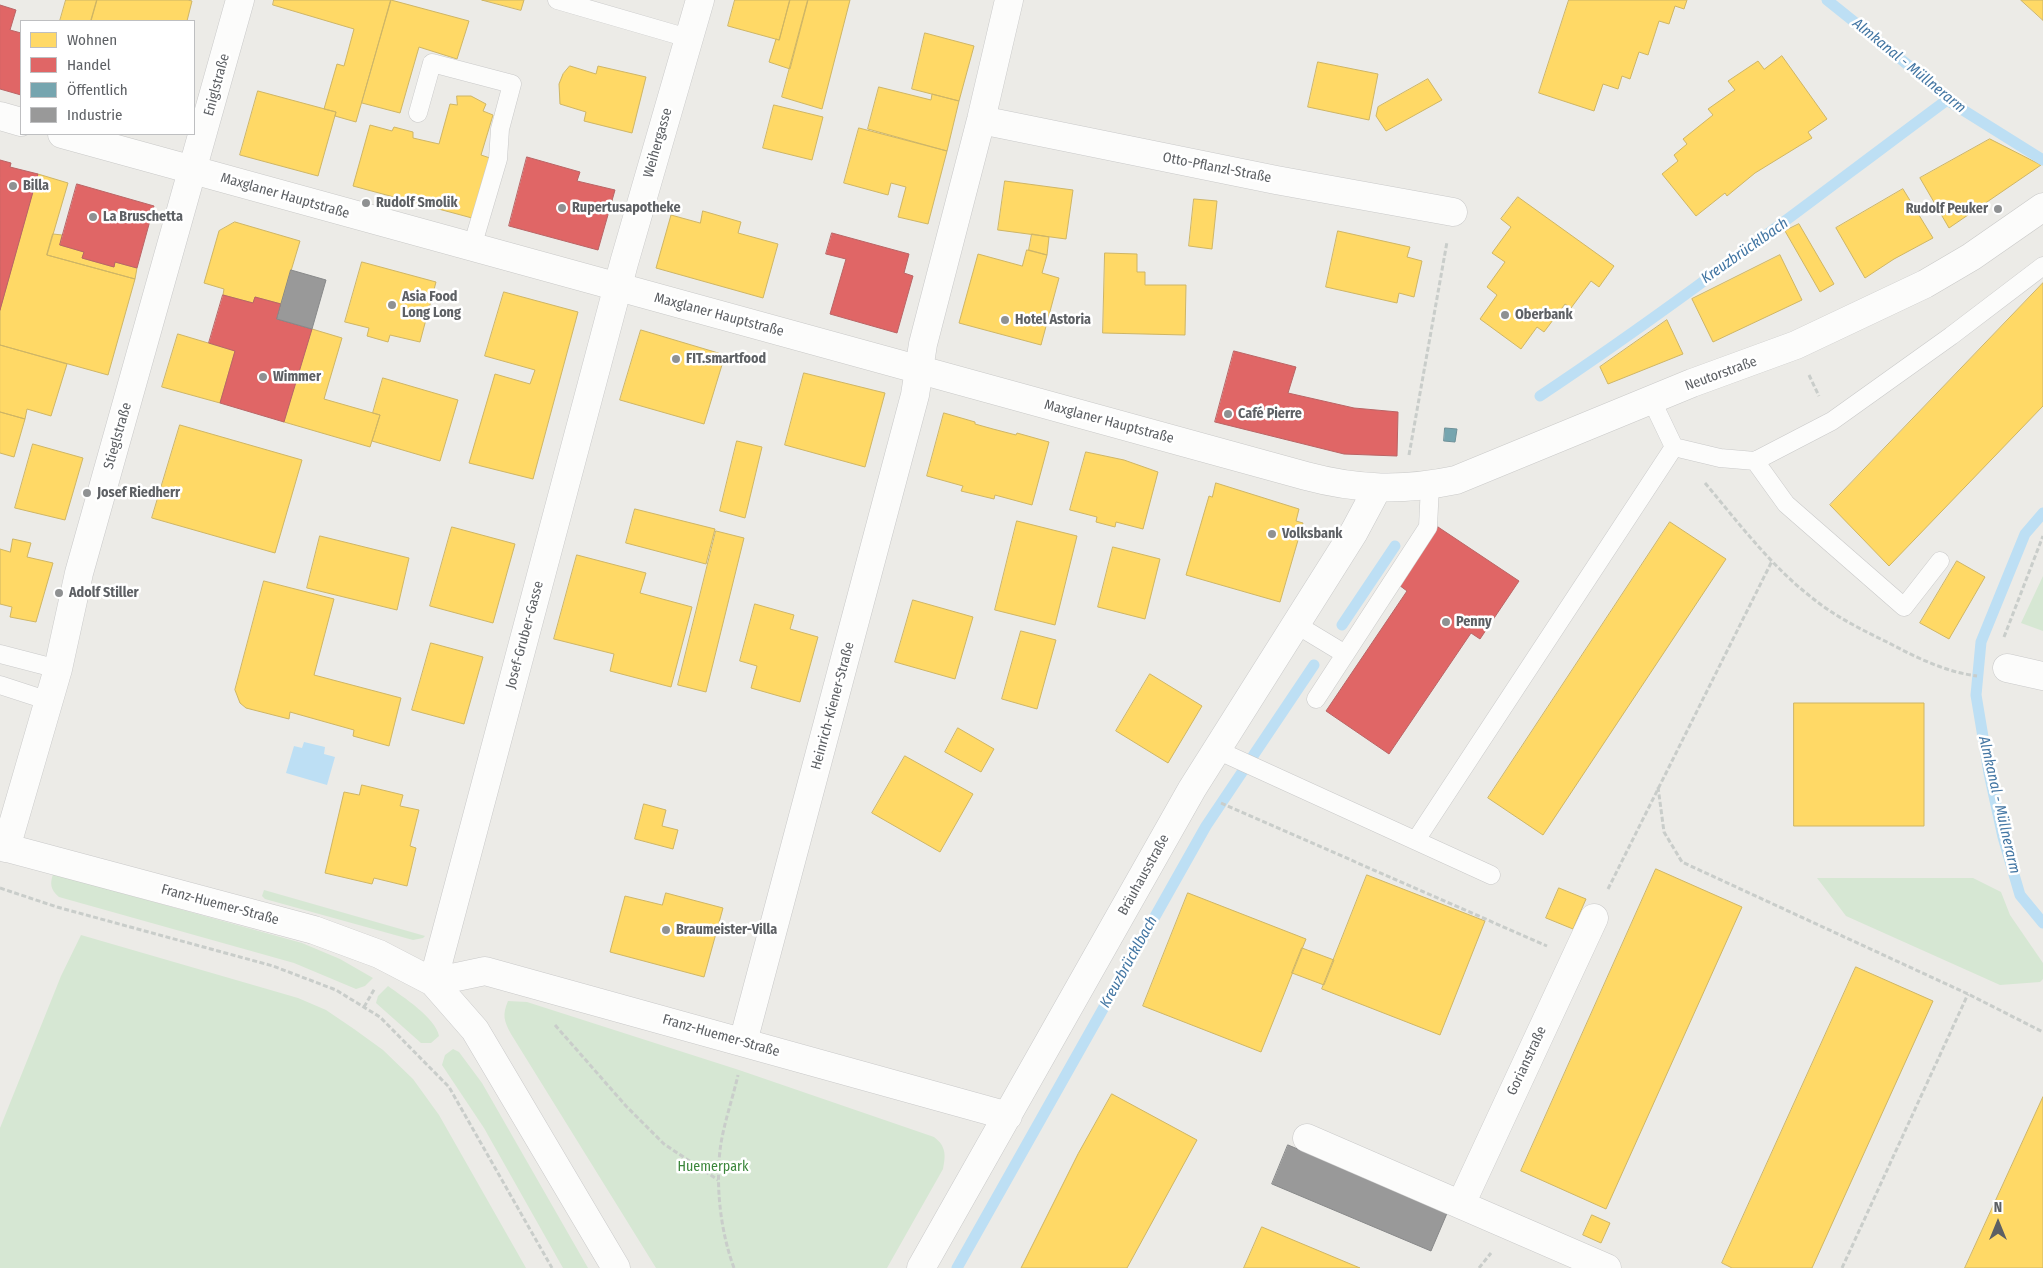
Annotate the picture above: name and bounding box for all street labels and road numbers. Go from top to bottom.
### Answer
street label: Eniglstraße [201,52,233,118]
street label: Weihergasse [640,106,676,180]
street label: Otto-Pflanzl-Straße [1161,149,1273,187]
street label: Maxglaner Hauptstraße [219,170,351,222]
street label: Maxglaner Hauptstraße [652,290,786,340]
street label: Neutorstraße [1683,353,1759,395]
street label: Maxglaner Hauptstraße [1042,397,1176,447]
street label: Stieglstraße [100,401,136,471]
street label: Josef-Gruber-Gasse [503,579,547,691]
street label: Heinrich-Kiener-Straße [808,640,858,772]
street label: Bräuhausstraße [1115,832,1173,918]
street label: Franz-Huemer-Straße [159,881,281,929]
street label: Franz-Huemer-Straße [660,1011,782,1061]
street label: Gorianstraße [1504,1024,1550,1098]

